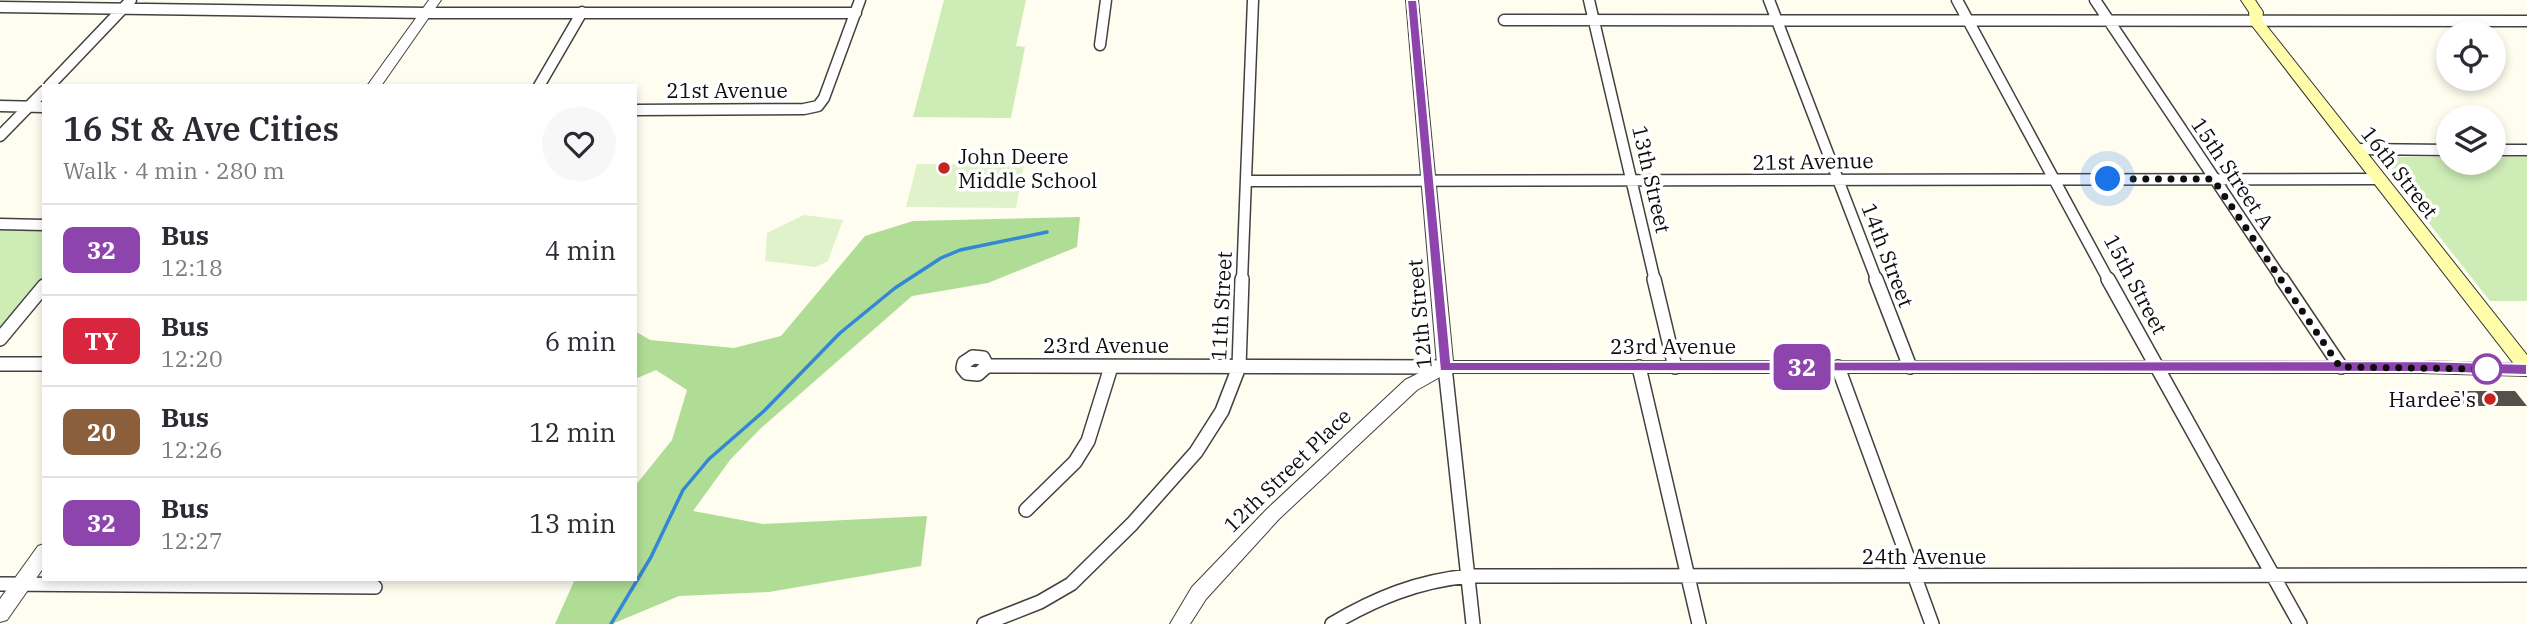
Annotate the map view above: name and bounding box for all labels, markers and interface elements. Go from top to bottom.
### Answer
map controls [2436,21,2506,175]
button: locate [2436,21,2506,91]
street label: 21st Avenue [666,76,788,104]
button: layers [2436,105,2506,175]
text: 16 St & Ave Cities [63,107,339,150]
button: heart [542,107,616,181]
street label: 15th Street A [2185,112,2281,235]
street label: 16th Street [2355,120,2445,224]
street label: 13th Street [1626,122,1678,236]
place label: John Deere Middle School [958,142,1097,194]
street label: 21st Avenue [1752,146,1874,176]
text: Walk · 4 min · 280 m [63,155,285,185]
marker: John Deere Middle School [936,160,952,176]
your location [2090,161,2125,196]
street label: 14th Street [1855,199,1921,311]
text: Bus [161,218,209,252]
street label: 15th Street [2098,229,2174,339]
text: 4 min [545,233,616,267]
text: 32 [87,234,116,266]
street label: 11th Street [1204,251,1238,361]
text: 12:18 [161,252,223,282]
street label: 12th Street [1400,258,1438,370]
text: Bus [161,309,209,343]
text: 6 min [545,324,616,358]
text: TY [85,325,118,357]
street label: 23rd Avenue [1043,331,1169,359]
street label: 23rd Avenue [1610,332,1736,360]
text: 12:20 [161,343,223,373]
line badge: 32 [1770,344,1834,390]
text: 32 [1788,351,1816,383]
unlabelled marker [2472,354,2502,384]
place label: Hardee's [2389,385,2476,413]
marker: Hardee's [2482,391,2498,407]
text: Bus [161,400,209,434]
street label: 12th Street Place [1217,402,1357,538]
text: 12 min [529,415,616,449]
text: 20 [87,416,116,448]
text: 12:26 [161,434,223,464]
text: Bus [161,491,209,525]
text: 13 min [529,506,616,540]
text: 32 [87,507,116,539]
text: 12:27 [161,525,223,555]
street label: 24th Avenue [1862,542,1986,570]

